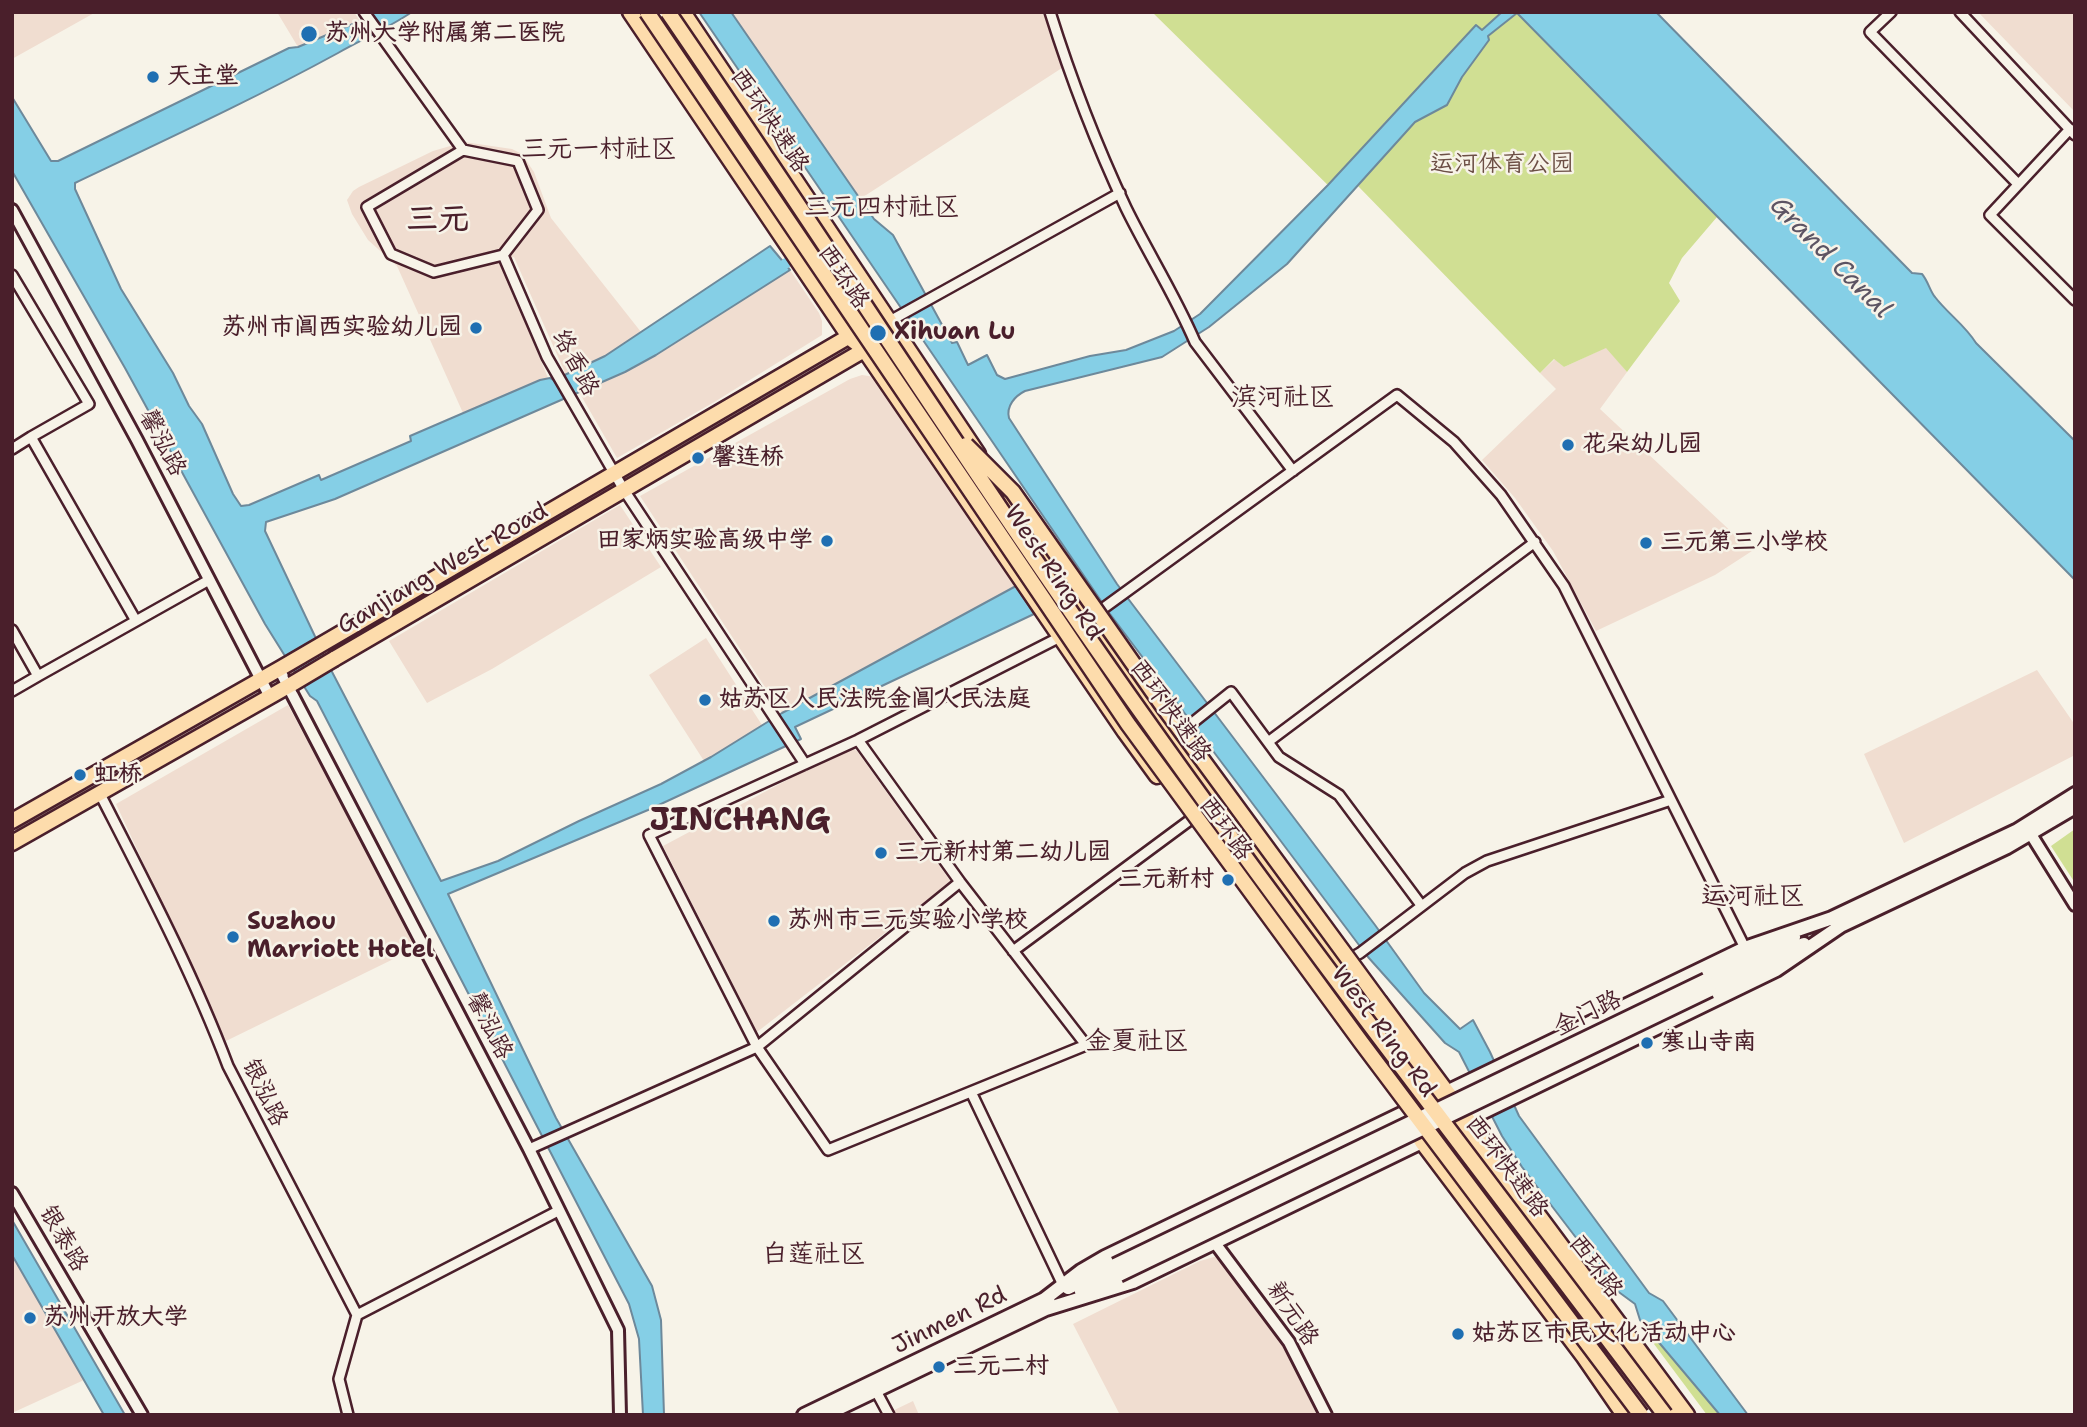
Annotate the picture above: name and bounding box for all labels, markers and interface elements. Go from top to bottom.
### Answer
place label: 苏州大学附属第二医院 [325,20,565,48]
marker: 苏州大学附属第二医院 [299,24,319,44]
place label: 天主堂 [167,63,239,91]
street label: 西环快速路 [724,63,814,179]
marker: 天主堂 [145,69,161,85]
district label: 三元一村社区 [521,134,677,166]
park label: 运河体育公园 [1430,151,1574,179]
water label: Grand Canal [1763,191,1897,325]
district label: 三元四村社区 [804,192,960,224]
district label: 三元 [406,202,470,240]
street label: 西环路 [811,239,875,315]
place label: 苏州市阊西实验幼儿园 [222,314,462,342]
place label: Xihuan Lu [894,319,1016,347]
marker: 苏州市阊西实验幼儿园 [468,320,484,336]
marker: Xihuan Lu [868,323,888,343]
street label: 络香路 [545,324,605,402]
district label: 滨河社区 [1231,382,1335,414]
street label: 馨泓路 [132,404,192,482]
place label: 花朵幼儿园 [1582,431,1702,459]
marker: 花朵幼儿园 [1560,437,1576,453]
place label: 馨连桥 [712,444,784,472]
marker: 馨连桥 [690,450,706,466]
street label: Ganjiang West Road [333,497,553,641]
street label: West Ring Rd [997,500,1109,646]
place label: 田家炳实验高级中学 [597,527,813,555]
place label: 三元第三小学校 [1660,529,1828,557]
marker: 田家炳实验高级中学 [819,533,835,549]
marker: 三元第三小学校 [1638,535,1654,551]
street label: 西环快速路 [1123,654,1217,768]
place label: 姑苏区人民法院金阊人民法庭 [719,686,1031,714]
marker: 姑苏区人民法院金阊人民法庭 [697,692,713,708]
place label: 虹桥 [94,761,142,789]
marker: 虹桥 [72,767,88,783]
street label: 西环路 [1192,791,1258,867]
district label: JINCHANG [643,803,837,841]
place label: 三元新村第二幼儿园 [895,839,1111,867]
marker: 三元新村第二幼儿园 [873,845,889,861]
place label: 三元新村 [1118,866,1214,894]
marker: 三元新村 [1220,872,1236,888]
district label: 运河社区 [1701,881,1805,913]
place label: 苏州市三元实验小学校 [788,907,1028,935]
place label: Suzhou Marriott Hotel [247,909,434,965]
marker: 苏州市三元实验小学校 [766,913,782,929]
marker: Suzhou Marriott Hotel [225,929,241,945]
street label: West Ring Rd [1324,961,1442,1103]
street label: 金门路 [1549,985,1627,1043]
street label: 馨泓路 [460,987,518,1065]
district label: 金夏社区 [1085,1026,1189,1058]
place label: 寒山寺南 [1661,1029,1757,1057]
marker: 寒山寺南 [1639,1035,1655,1051]
street label: 银泓路 [235,1054,293,1132]
street label: 西环快速路 [1458,1110,1554,1224]
street label: 银泰路 [33,1201,93,1277]
street label: 西环路 [1562,1230,1628,1304]
district label: 白莲社区 [762,1239,866,1271]
street label: 新元路 [1260,1276,1324,1352]
street label: Jinmen Rd [888,1281,1012,1361]
place label: 苏州开放大学 [44,1304,188,1332]
marker: 苏州开放大学 [22,1310,38,1326]
place label: 姑苏区市民文化活动中心 [1472,1320,1736,1348]
marker: 姑苏区市民文化活动中心 [1450,1326,1466,1342]
place label: 三元二村 [953,1353,1049,1381]
marker: 三元二村 [931,1359,947,1375]

